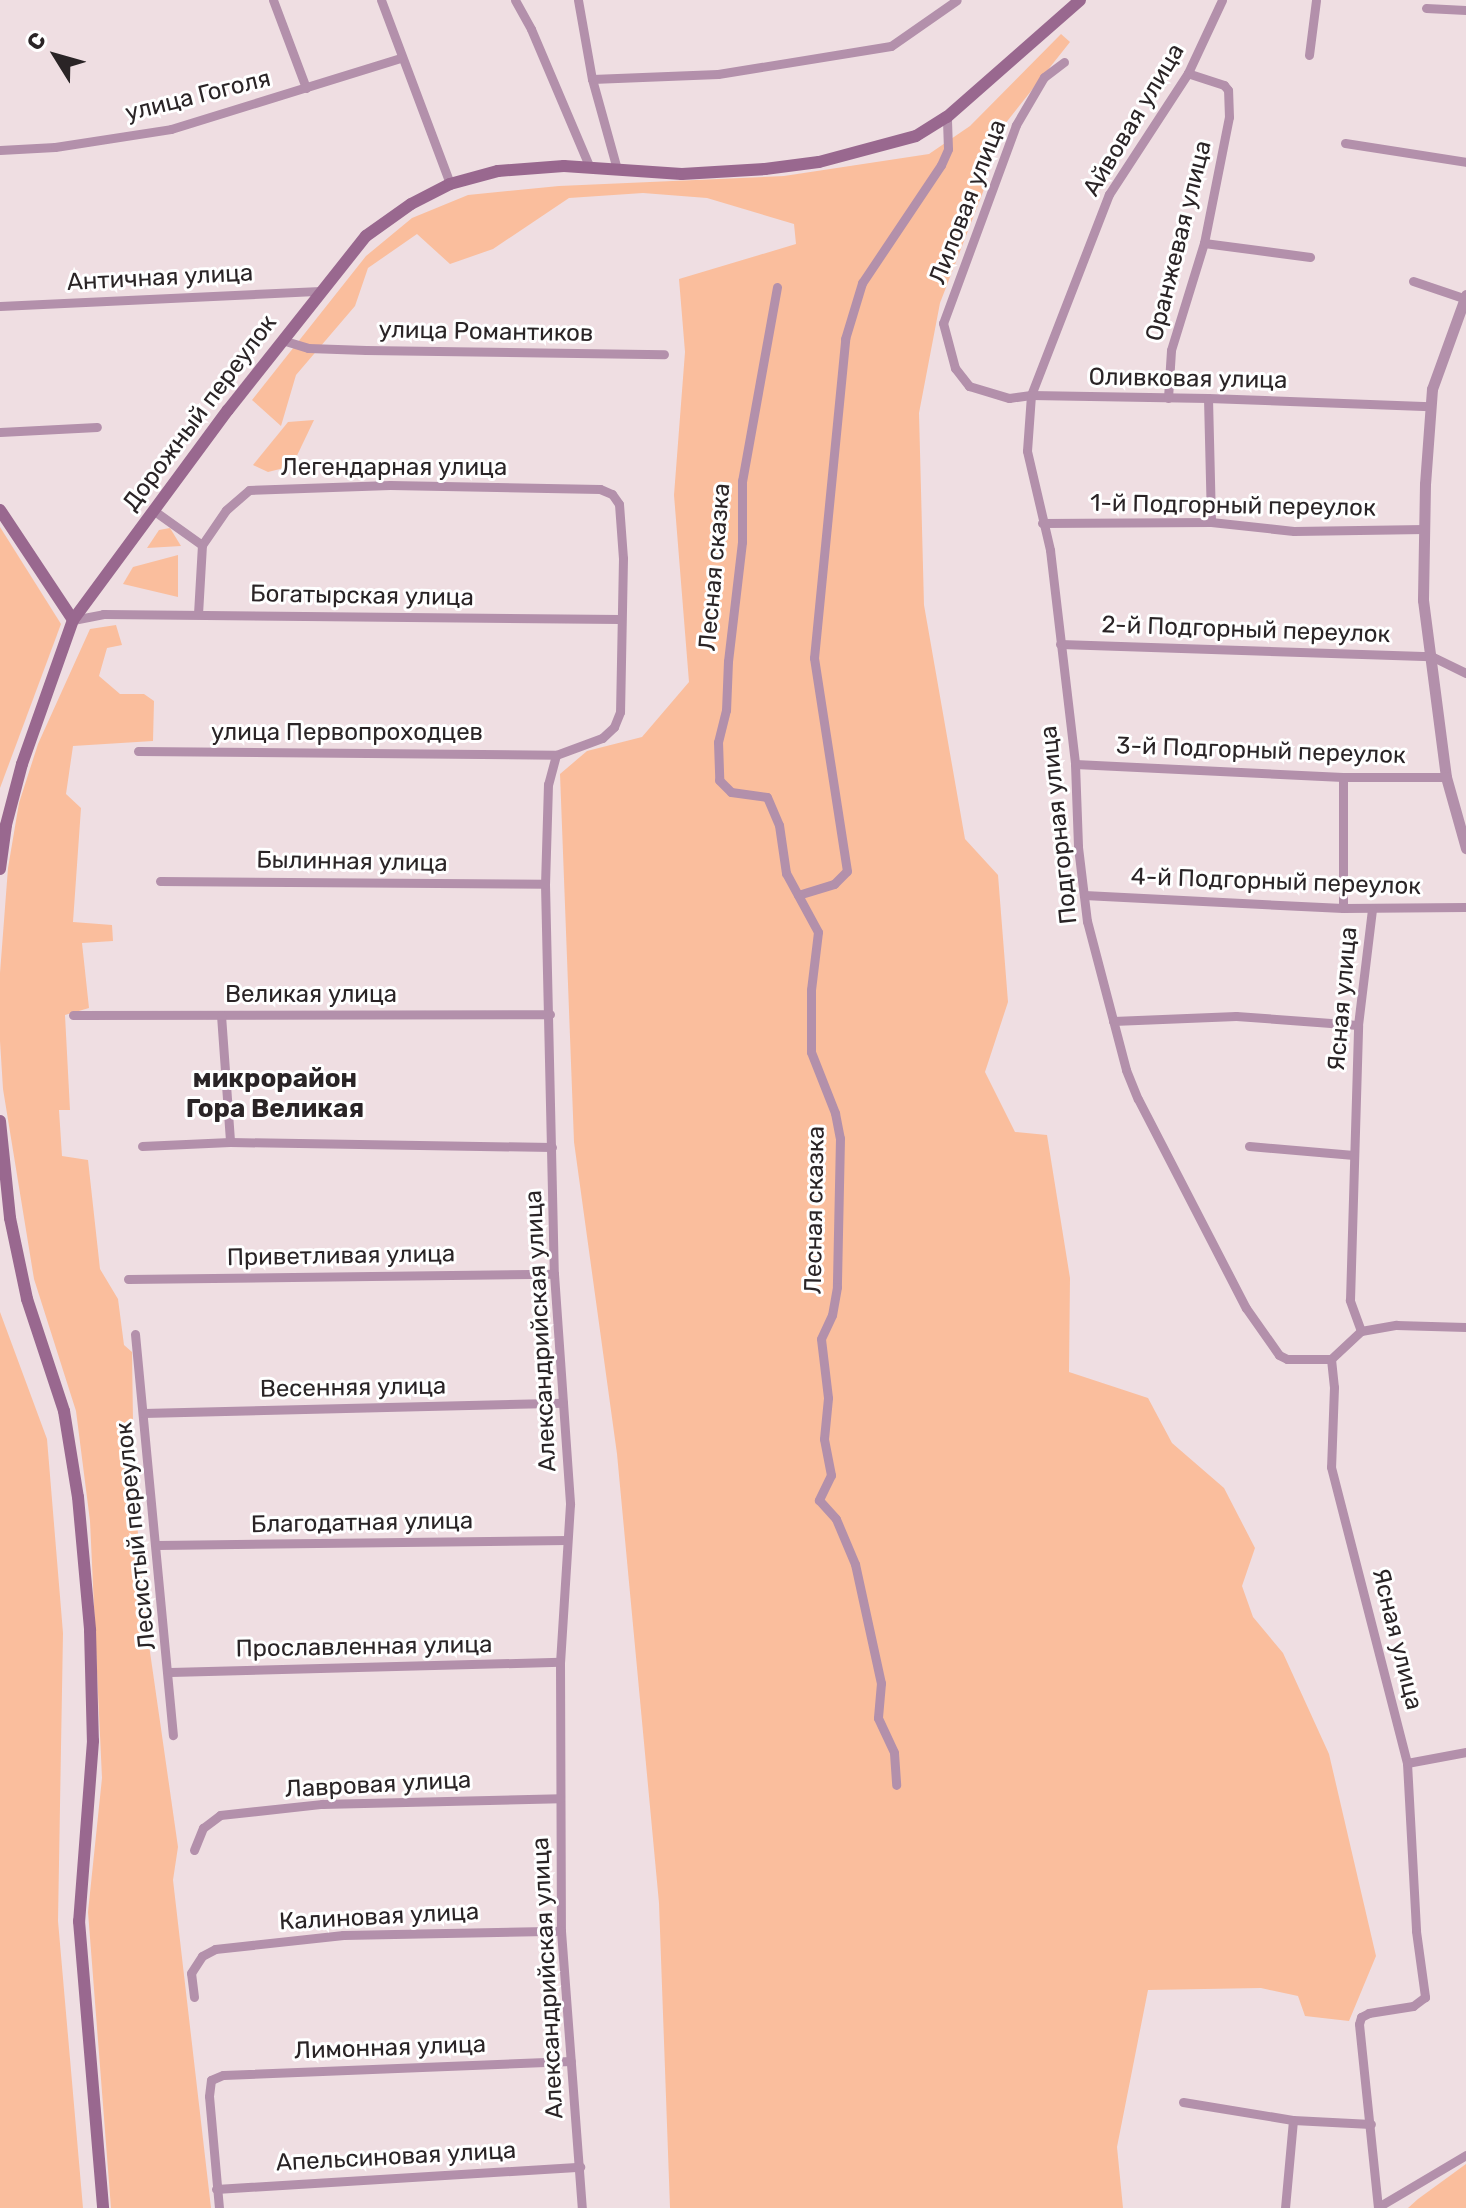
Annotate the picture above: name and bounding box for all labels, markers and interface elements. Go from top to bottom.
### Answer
north arrow [16,16,96,96]
text: С [21,27,52,56]
street label: Айвовая улица [1077,39,1191,201]
street label: улица Гоголя [122,64,274,128]
street label: Лиловая улица [923,116,1013,288]
street label: Оранжевая улица [1140,138,1218,344]
street label: Античная улица [66,259,254,297]
street label: Дорожный переулок [117,309,283,517]
street label: улица Романтиков [378,316,594,348]
street label: Оливковая улица [1088,363,1288,395]
street label: Легендарная улица [281,454,507,482]
street label: Лесная сказка [693,482,737,652]
street label: 1-й Подгорный переулок [1090,489,1376,523]
street label: Богатырская улица [250,580,474,612]
street label: 2-й Подгорный переулок [1101,611,1391,649]
street label: улица Первопроходцев [211,719,483,747]
street label: Подгорная улица [1034,724,1084,926]
street label: 3-й Подгорный переулок [1116,732,1406,770]
street label: Былинная улица [256,846,448,878]
street label: 4-й Подгорный переулок [1130,863,1422,901]
street label: Ясная улица [1322,926,1364,1072]
street label: Великая улица [225,981,397,1009]
district label: микрорайон Гора Великая [186,1063,364,1124]
street label: Лесная сказка [799,1126,831,1294]
street label: Александрийская улица [519,1189,563,1473]
street label: Приветливая улица [227,1240,455,1272]
street label: Весенняя улица [260,1372,446,1404]
street label: Лесистый переулок [110,1421,162,1651]
street label: Благодатная улица [251,1507,473,1539]
street label: Ясная улица [1365,1565,1429,1713]
street label: Прославленная улица [235,1630,493,1664]
street label: Лавровая улица [284,1766,472,1804]
street label: Александрийская улица [526,1836,570,2120]
street label: Калиновая улица [278,1897,480,1937]
street label: Лимонная улица [293,2030,487,2066]
street label: Апельсиновая улица [275,2136,517,2178]

